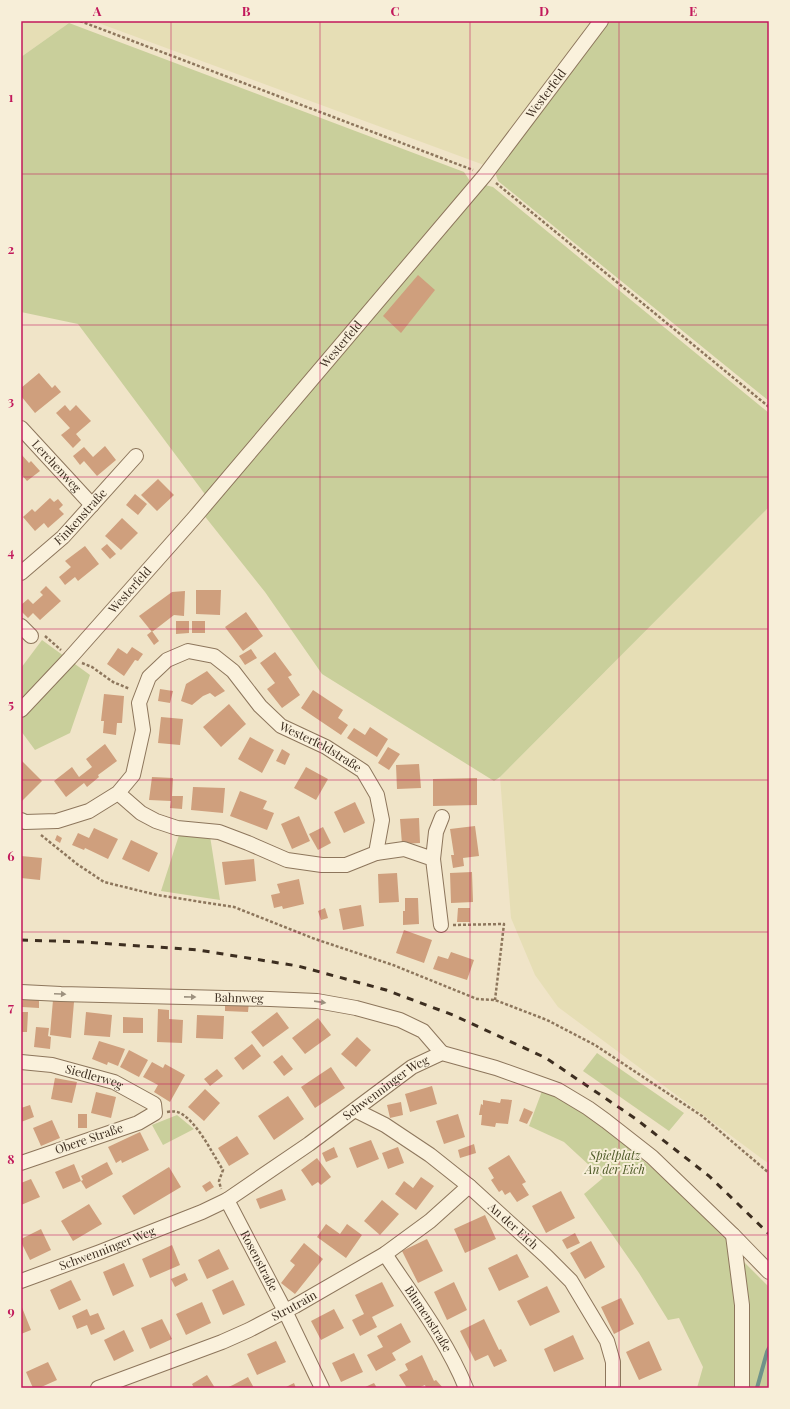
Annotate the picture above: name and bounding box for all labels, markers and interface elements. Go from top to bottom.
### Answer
text: A [92,2,102,19]
text: B [242,2,251,19]
text: C [390,2,400,19]
text: D [539,2,549,19]
text: E [689,2,697,19]
street label: Westerfeld [521,65,569,122]
text: 1 [9,88,14,105]
text: 2 [8,240,15,257]
street label: Westerfeld [315,317,365,372]
text: 3 [8,392,14,409]
street label: Lerchenweg [29,436,86,496]
street label: Finkenstraße [50,485,110,548]
text: 4 [8,543,15,560]
street label: Westerfeld [104,563,154,617]
text: 5 [8,695,14,712]
street label: Westerfeldstraße [276,717,365,775]
text: 6 [7,847,15,864]
street label: Bahnweg [214,989,264,1006]
one-way arrow [54,991,67,997]
one-way arrow [184,994,197,1000]
text: 7 [8,998,14,1015]
one-way arrow [314,999,326,1005]
street label: Schwenninger Weg [339,1051,431,1123]
street label: Siedlerweg [64,1060,127,1093]
street label: Obere Straße [52,1119,125,1157]
park label: Spielplatz An der Eich [583,1147,645,1177]
text: 8 [7,1150,15,1167]
street label: An der Eich [484,1198,542,1252]
street label: Schwenninger Weg [56,1222,158,1273]
street label: Rosenstraße [237,1227,282,1294]
street label: Blumenstraße [402,1282,456,1355]
street label: Strutrain [268,1286,319,1324]
text: 9 [7,1302,15,1319]

